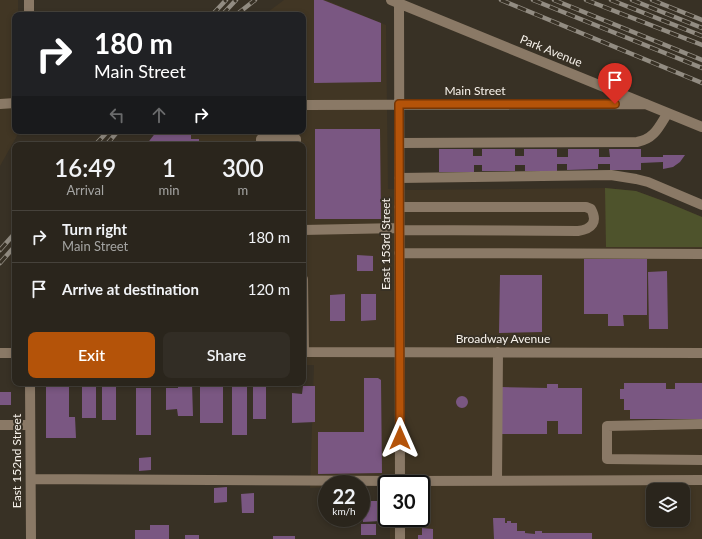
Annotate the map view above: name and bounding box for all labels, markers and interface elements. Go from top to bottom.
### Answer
text: 180 m [94,26,173,60]
icon: right [28,28,80,80]
street label: Park Avenue [518,31,585,70]
text: Main Street [94,60,186,82]
pin [598,63,632,104]
icon: arrive [604,69,626,91]
street label: Main Street [444,83,506,98]
icon: left [106,104,128,126]
icon: ahead [148,104,170,126]
icon: right [190,104,212,126]
text: 16:49 [54,153,116,182]
text: 1 [162,153,176,182]
text: 300 [222,153,264,182]
text: Arrival [67,182,104,198]
text: min [158,182,180,198]
text: m [237,182,248,198]
street label: East 153rd Street [378,197,393,290]
text: Turn right [62,220,127,238]
icon: right [28,226,50,248]
text: 180 m [248,228,290,246]
text: Main Street [62,238,128,254]
icon: arrive [28,278,50,300]
text: Arrive at destination [62,280,199,298]
text: 120 m [248,280,290,298]
street label: Broadway Avenue [456,331,550,346]
button: Exit [28,332,155,378]
button: Share [163,332,290,378]
street label: East 152nd Street [9,413,24,508]
position arrow [379,417,421,459]
speed limit sign: 30 [378,475,430,527]
map controls [646,483,690,527]
button: layers [646,483,690,527]
text: 22 [332,484,356,508]
text: km/h [332,505,356,517]

